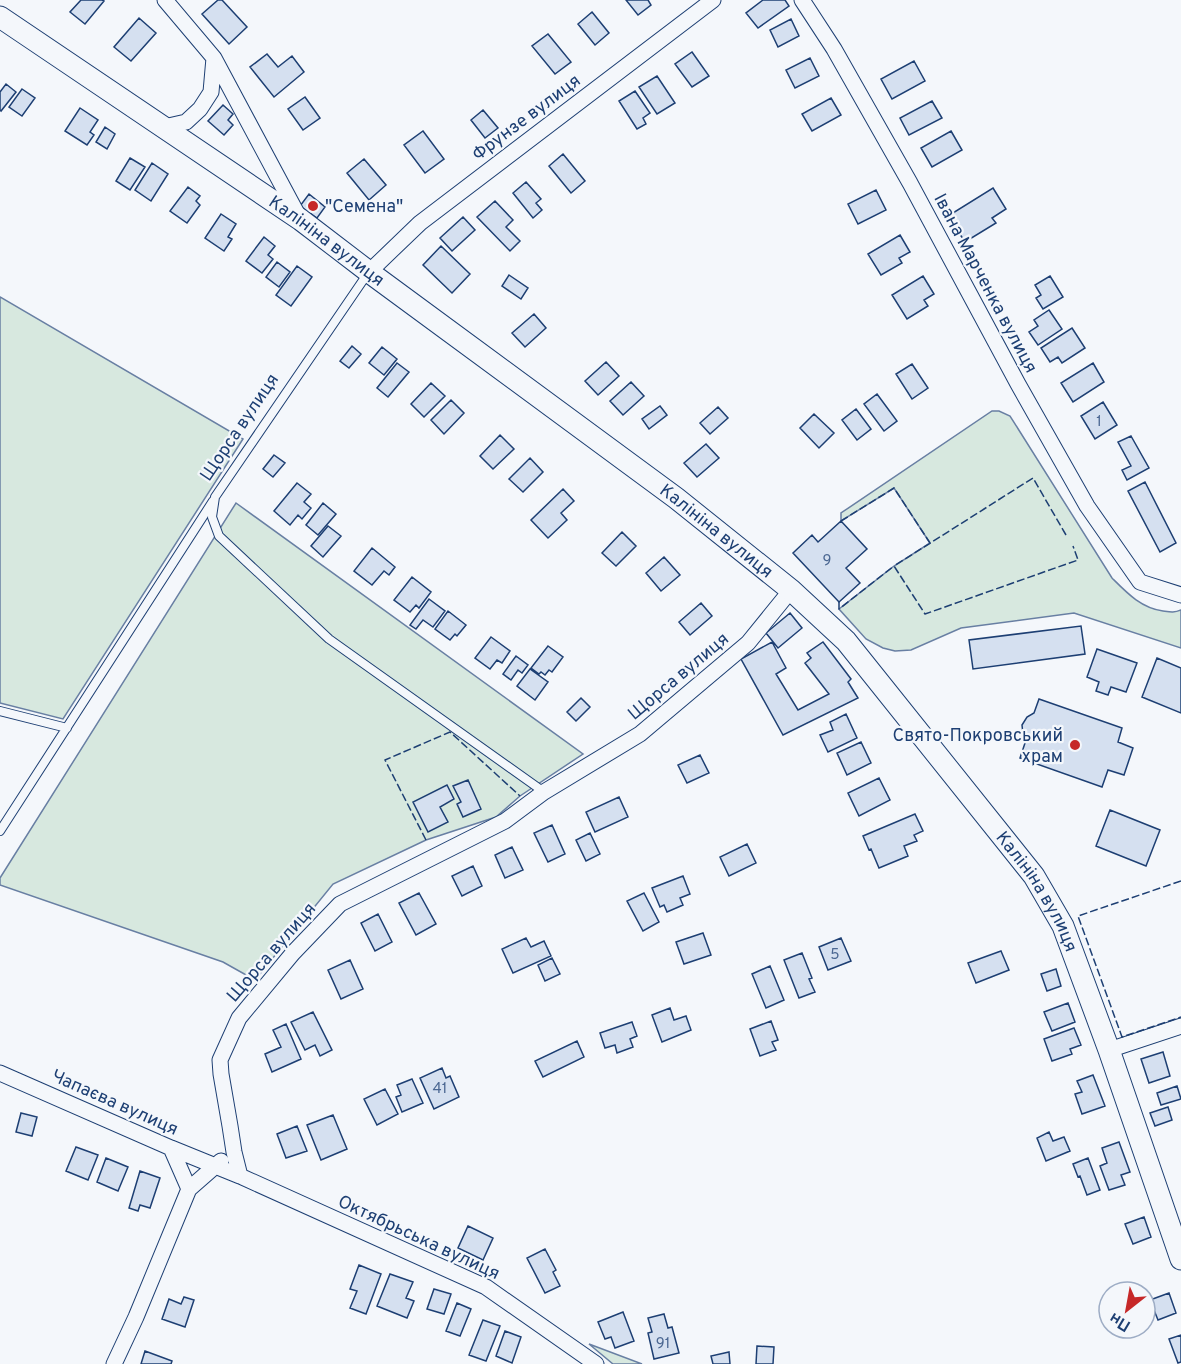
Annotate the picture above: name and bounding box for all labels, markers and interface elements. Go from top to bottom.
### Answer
street label: Фрунзе вулиця [468,70,586,167]
street label: Івана Марченка вулиця [928,190,1042,377]
street label: Калініна вулиця [263,191,388,292]
place label: "Семена" [325,196,403,219]
marker: "Семена" [306,199,320,213]
street label: Щорса вулиця [196,370,285,486]
house number: 1 [1096,413,1102,432]
street label: Калініна вулиця [654,480,777,584]
house number: 9 [823,552,831,571]
street label: Щорса вулиця [624,628,734,726]
place label: Свято-Покровський храм [893,725,1063,769]
marker: Свято-Покровський храм [1068,738,1082,752]
street label: Калініна вулиця [990,827,1082,955]
street label: Щорса вулиця [222,898,322,1008]
house number: 5 [830,946,840,965]
street label: Чапаєва вулиця [47,1065,181,1142]
house number: 41 [433,1080,447,1099]
street label: Октябрьська вулиця [334,1191,503,1286]
north arrow [1097,1280,1157,1340]
text: Пн [1106,1307,1135,1335]
house number: 91 [656,1335,670,1354]

